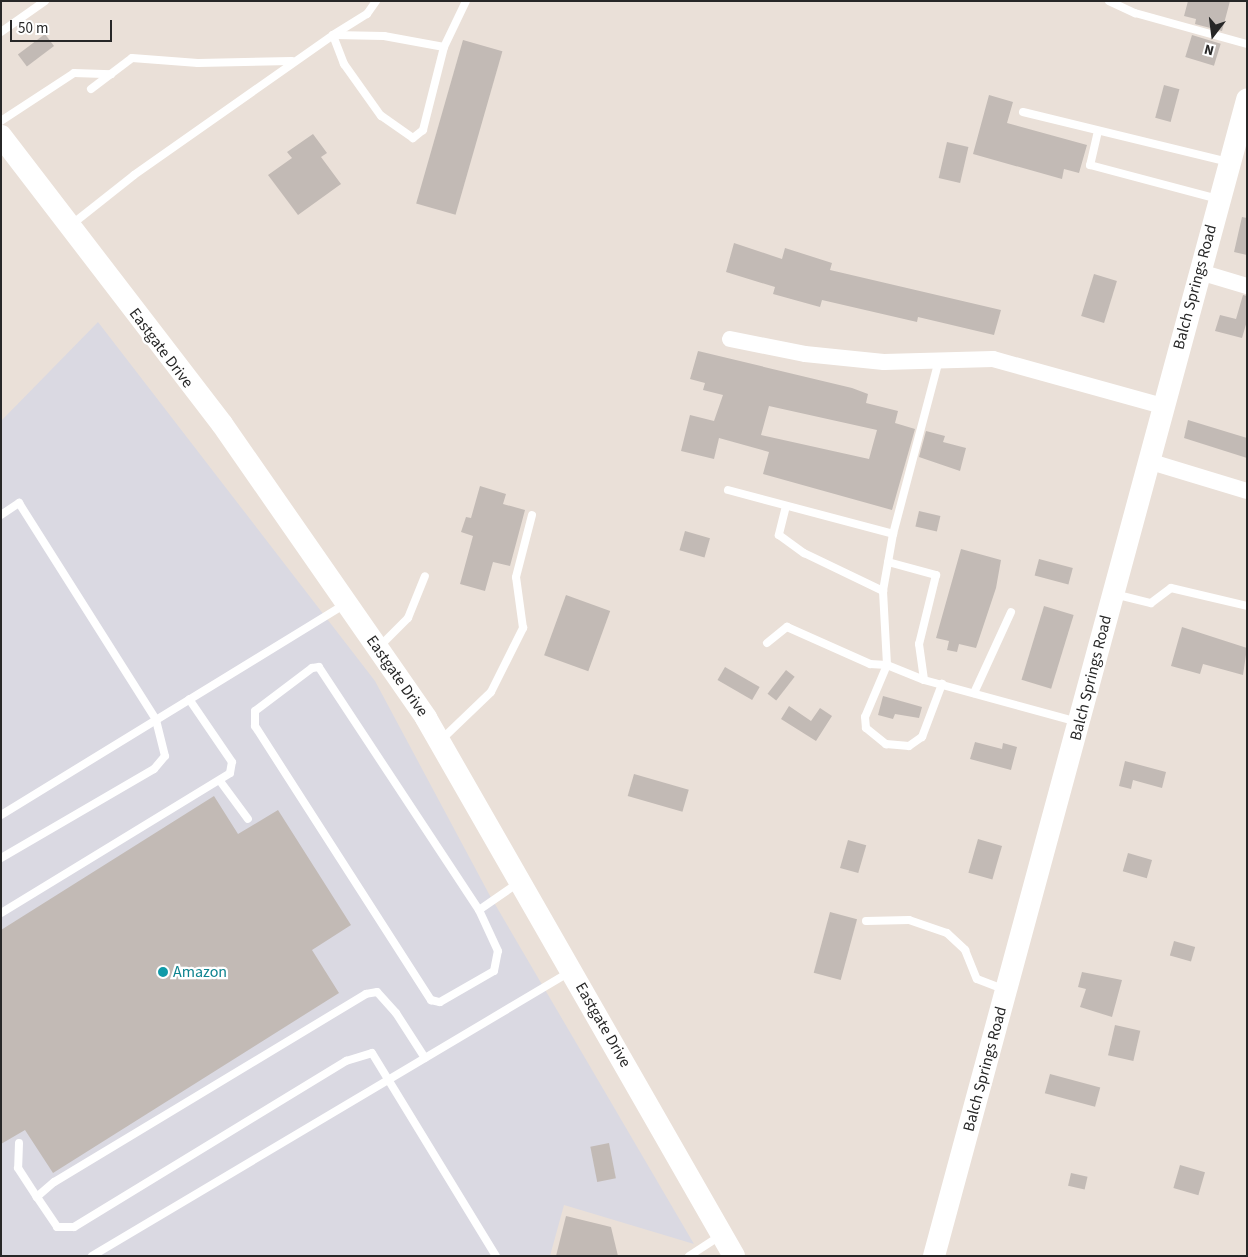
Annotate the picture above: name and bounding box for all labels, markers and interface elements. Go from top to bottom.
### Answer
scale bar [12,10,115,42]
north arrow [1188,10,1238,60]
text: 50 m [18,18,48,39]
text: N [1202,39,1216,60]
street label: Balch Springs Road [1169,222,1221,352]
street label: Eastgate Drive [125,304,197,392]
street label: Balch Springs Road [1066,613,1116,743]
street label: Eastgate Drive [362,632,432,720]
place label: Amazon [173,962,227,982]
marker: Amazon [157,966,169,978]
street label: Eastgate Drive [571,979,635,1071]
street label: Balch Springs Road [959,1004,1011,1134]

